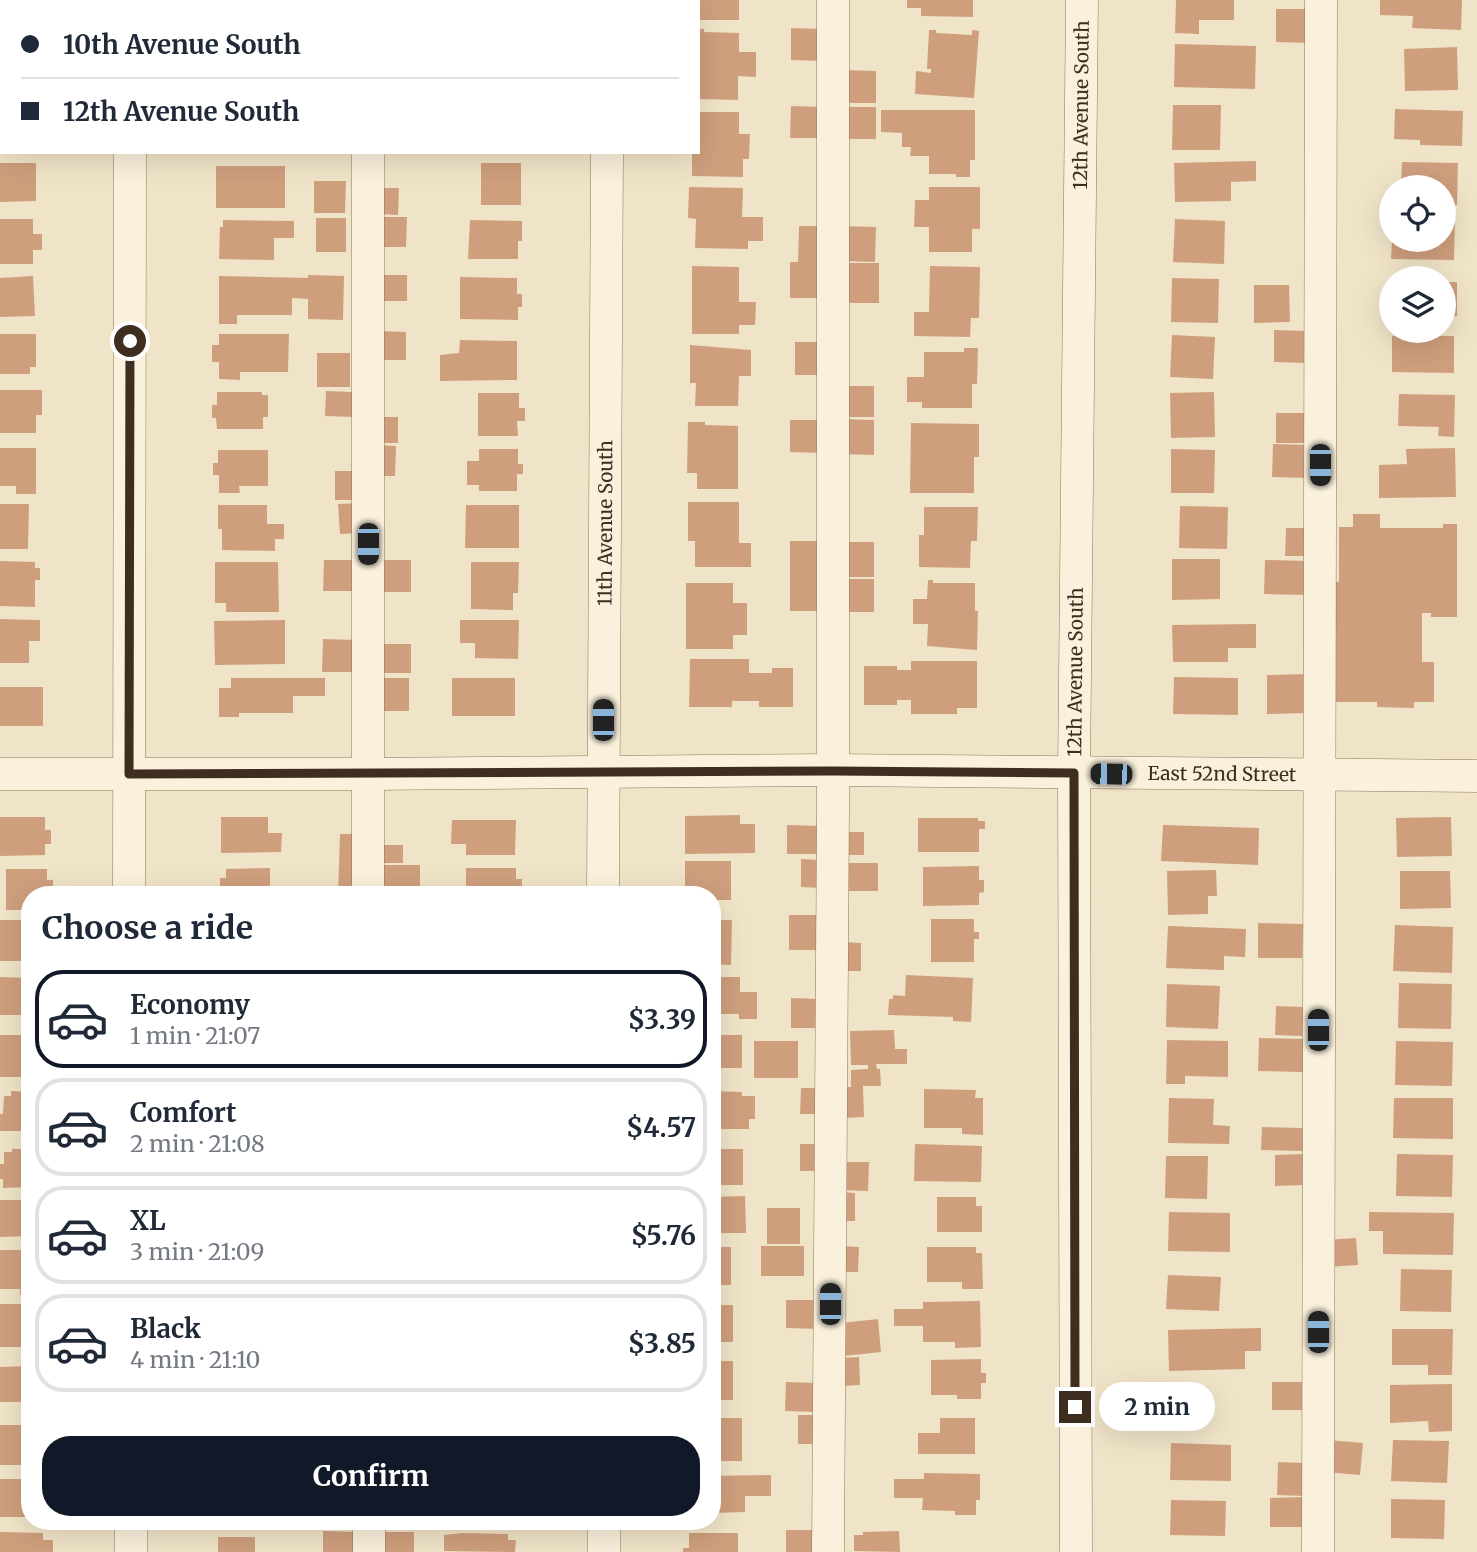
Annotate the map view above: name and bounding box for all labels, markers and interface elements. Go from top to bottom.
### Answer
street label: 12th Avenue South [1068,20,1094,190]
text: 10th Avenue South [63,28,301,61]
text: 12th Avenue South [63,95,299,128]
map controls [1379,175,1456,343]
button: locate [1379,175,1456,252]
button: layers [1379,266,1456,343]
route start [114,325,146,357]
street label: 11th Avenue South [593,440,617,606]
car [1310,444,1331,486]
car [358,523,379,565]
street label: 12th Avenue South [1062,587,1088,757]
car [593,699,614,741]
street label: East 52nd Street [1147,761,1297,786]
car [1090,763,1133,785]
text: Choose a ride [42,908,253,948]
icon: car [46,988,109,1051]
text: Economy [130,988,250,1021]
text: $3.39 [628,1003,696,1036]
car [1308,1009,1329,1051]
text: 1 min · 21:07 [130,1021,260,1050]
icon: car [46,1096,109,1159]
text: Comfort [130,1096,236,1129]
text: $4.57 [626,1111,696,1144]
text: 2 min · 21:08 [130,1129,265,1158]
icon: car [46,1204,109,1267]
text: XL [130,1204,166,1237]
text: $5.76 [631,1219,696,1252]
text: 3 min · 21:09 [130,1237,264,1266]
car [820,1283,841,1325]
car [1308,1311,1329,1353]
icon: car [46,1312,109,1375]
text: Black [130,1312,201,1345]
text: $3.85 [628,1327,696,1360]
text: 4 min · 21:10 [130,1345,260,1374]
callout: 2 min [1100,1382,1215,1432]
route end [1059,1391,1091,1423]
text: 2 min [1124,1392,1190,1421]
button: Confirm [42,1436,700,1516]

